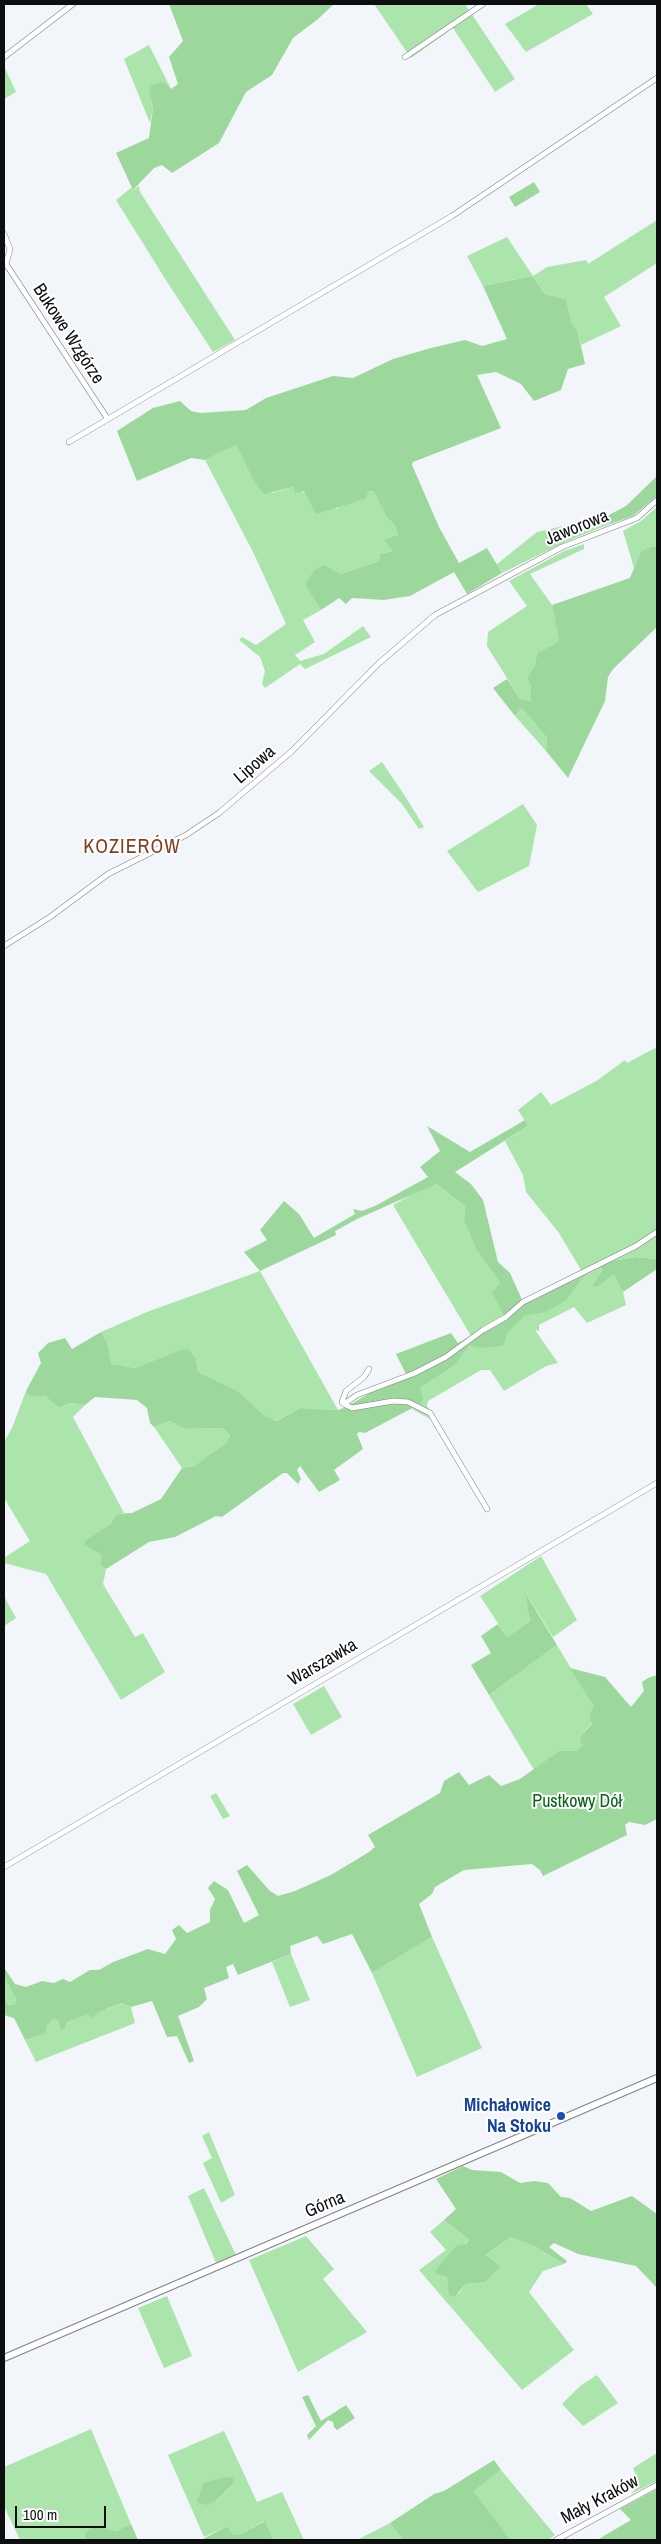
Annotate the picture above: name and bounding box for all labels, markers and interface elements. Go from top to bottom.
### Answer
street label: Bukowe Wzgórze [28,280,108,388]
street label: Jaworowa [542,506,612,550]
street label: Lipowa [230,741,280,789]
district label: KOZIERÓW [82,836,182,860]
street label: Warszawka [285,1635,361,1691]
park label: Pustkowy Dół [532,1791,622,1813]
place label: Michałowice Na Stoku [464,2095,551,2138]
marker: Michałowice Na Stoku [555,2110,567,2122]
street label: Górna [302,2187,348,2223]
street label: Mały Kraków [558,2471,642,2529]
scale bar [18,2496,109,2528]
text: 100 m [23,2504,57,2525]

